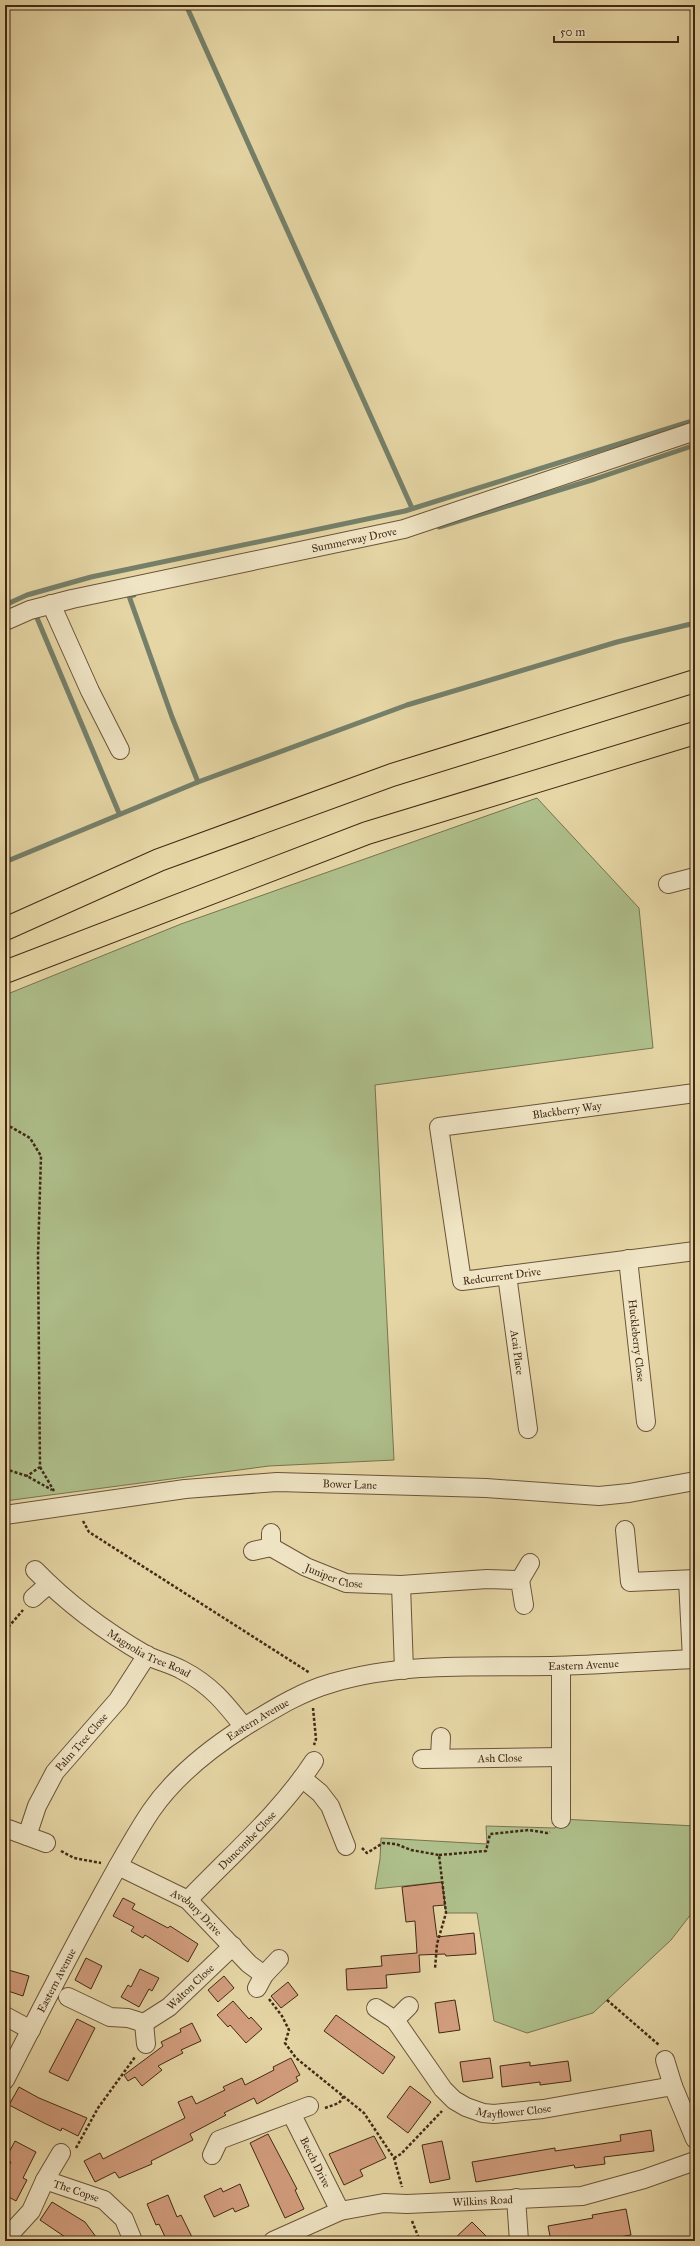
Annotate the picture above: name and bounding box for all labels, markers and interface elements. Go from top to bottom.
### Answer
scale bar [554,18,678,44]
text: 50 m [560,25,585,39]
street label: Summerway Drove [310,525,398,555]
street label: Blackberry Way [532,1099,603,1122]
street label: Redcurrent Drive [462,1265,542,1288]
street label: Huckleberry Close [625,1299,648,1383]
street label: Acai Place [507,1328,527,1376]
street label: Bower Lane [322,1477,378,1492]
street label: Juniper Close [302,1561,363,1591]
street label: Magnolia Tree Road [105,1626,193,1681]
street label: Eastern Avenue [548,1657,620,1673]
street label: Eastern Avenue [224,1696,292,1744]
street label: Palm Tree Close [53,1710,111,1774]
street label: Ash Close [477,1752,523,1765]
street label: Duncombe Close [216,1808,279,1873]
street label: Avebury Drive [168,1886,225,1939]
street label: Eastern Avenue [35,1946,79,2015]
street label: Walton Close [164,1961,217,2013]
street label: Mayflower Close [474,2102,553,2121]
street label: Beech Drive [297,2135,333,2190]
street label: The Copse [51,2177,101,2205]
street label: Wilkins Road [452,2193,514,2209]

